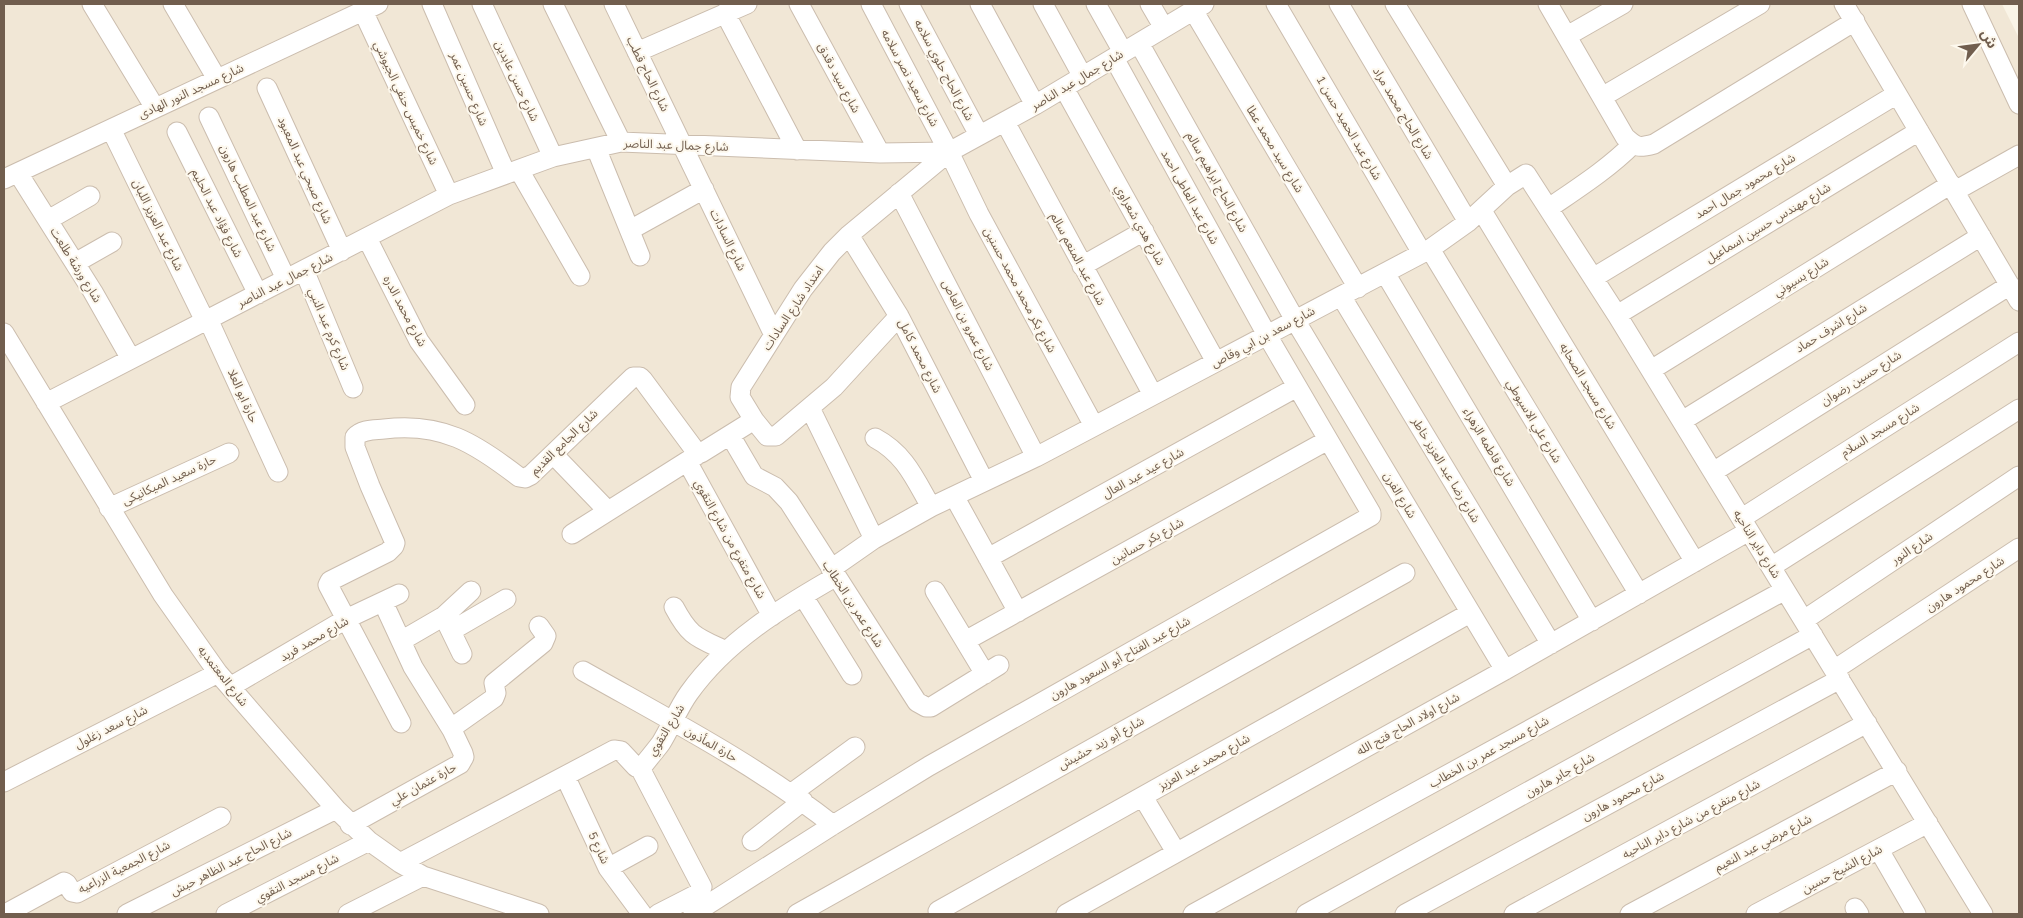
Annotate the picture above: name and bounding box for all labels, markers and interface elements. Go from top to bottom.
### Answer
street label: شارع الحاج حلوي سلامه [909,17,977,124]
north arrow [1953,20,2003,70]
text: ش [1978,26,2001,51]
street label: شارع سعيد نصر سلامه [877,27,942,130]
street label: شارع الحاج قطب [622,34,672,115]
street label: شارع حسن عابدين [490,38,542,124]
street label: شارع خميس حنفي الجيوشي [369,39,441,168]
street label: شارع سيد دقدق [813,41,863,116]
street label: شارع جمال عبد الناصر [1028,47,1127,115]
street label: شارع حسين عمر [445,49,491,129]
street label: شارع مسجد النور الهادى [136,60,247,123]
street label: شارع الحاج محمد مراد [1368,64,1436,163]
street label: شارع عبد الحميد حسن 1 [1312,74,1384,183]
street label: شارع سيد محمد عطا [1242,103,1306,196]
street label: شارع صبحي عبد المعبود [272,114,335,227]
street label: شارع الحاج ابراهيم سالم [1182,129,1250,236]
street label: شارع جمال عبد الناصر [622,136,729,156]
street label: شارع عبد المطلب هارون [215,142,279,255]
street label: شارع عبد العاطى احمد [1156,147,1222,248]
street label: شارع محمود جمال احمد [1692,150,1799,223]
street label: شارع فؤاد عبد الحليم [187,166,245,261]
street label: شارع عبد العزيز اللبان [128,177,186,274]
street label: شارع مهندس حسين اسماعيل [1703,180,1834,268]
street label: شارع هدي شعراوي [1110,182,1168,269]
street label: شارع السادات [705,207,749,274]
street label: شارع عبد المنعم سالم [1046,210,1108,309]
street label: شارع ورشة طلعت [46,225,105,306]
street label: شارع بكر محمد محمد حسنين [979,225,1059,356]
street label: شارع جمال عبد الناصر [234,250,336,312]
street label: شارع بسيوني [1771,255,1833,302]
street label: امتداد شارع السادات [760,263,828,354]
street label: شارع محمد الدره [379,273,430,350]
street label: شارع عمرو بن العاص [937,277,997,374]
street label: شارع كرم عبد النبي [303,286,353,373]
street label: شارع اشرف حماد [1793,300,1870,357]
street label: شارع سعد بن ابي وقاص [1209,304,1319,373]
street label: شارع محمد كامل [894,317,945,396]
street label: شارع مسجد الصحابه [1555,340,1619,433]
street label: شارع حسين رضوان [1818,348,1905,410]
street label: حارة ابو العلا [225,367,261,425]
street label: شارع علي الاسيوطي [1501,377,1564,467]
street label: شارع مسجد السلام [1838,400,1923,461]
street label: شارع فاطمه الزهراء [1458,405,1518,490]
street label: شارع الجامع القديم [527,406,602,479]
street label: شارع رضا عبد العزيز خاطر [1407,414,1483,526]
street label: شارع عيد عبد العال [1100,445,1187,503]
street label: حارة سعيد الميكانيكى [120,452,218,508]
street label: شارع الفرن [1379,469,1419,522]
street label: شارع متفرع من شارع التقوي [689,477,769,602]
street label: شارع داير الناحيه [1729,507,1784,582]
street label: شارع بكر حسانين [1108,515,1187,569]
street label: شارع النور [1888,529,1936,569]
street label: شارع محمود هارون [1923,553,2008,616]
street label: شارع عمر بن الخطاب [818,558,886,651]
street label: شارع عبد الفتاح أبو السعود هارون [1047,613,1193,704]
street label: شارع محمد فريد [277,614,352,666]
street label: شارع المعتمديه [193,643,251,710]
street label: شارع اولاد الحاج فتح الله [1354,690,1463,760]
street label: شارع التقوي [645,702,690,760]
street label: شارع سعد زغلول [72,703,151,753]
street label: شارع أبو زيد حشيش [1055,713,1147,774]
street label: شارع مسجد عمر بن الخطاب [1427,713,1552,792]
street label: حارة المأذون [682,723,740,765]
street label: شارع محمد عبد العزيز [1155,731,1253,795]
street label: شارع جابر هارون [1523,750,1598,802]
street label: حارة عثمان علي [387,760,460,810]
street label: شارع محمود هارون [1580,769,1667,825]
street label: شارع متفرع من شارع داير الناحيه [1620,777,1763,863]
street label: شارع مرضي عبد النعيم [1712,812,1815,877]
street label: شارع الحاج عبد الظاهر حبش [168,825,295,900]
street label: شارع 5 [584,830,612,867]
street label: شارع الجمعية الزراعيه [76,838,173,898]
street label: شارع الشيخ حسين [1799,842,1886,898]
street label: شارع مسجد التقوي [253,851,342,908]

